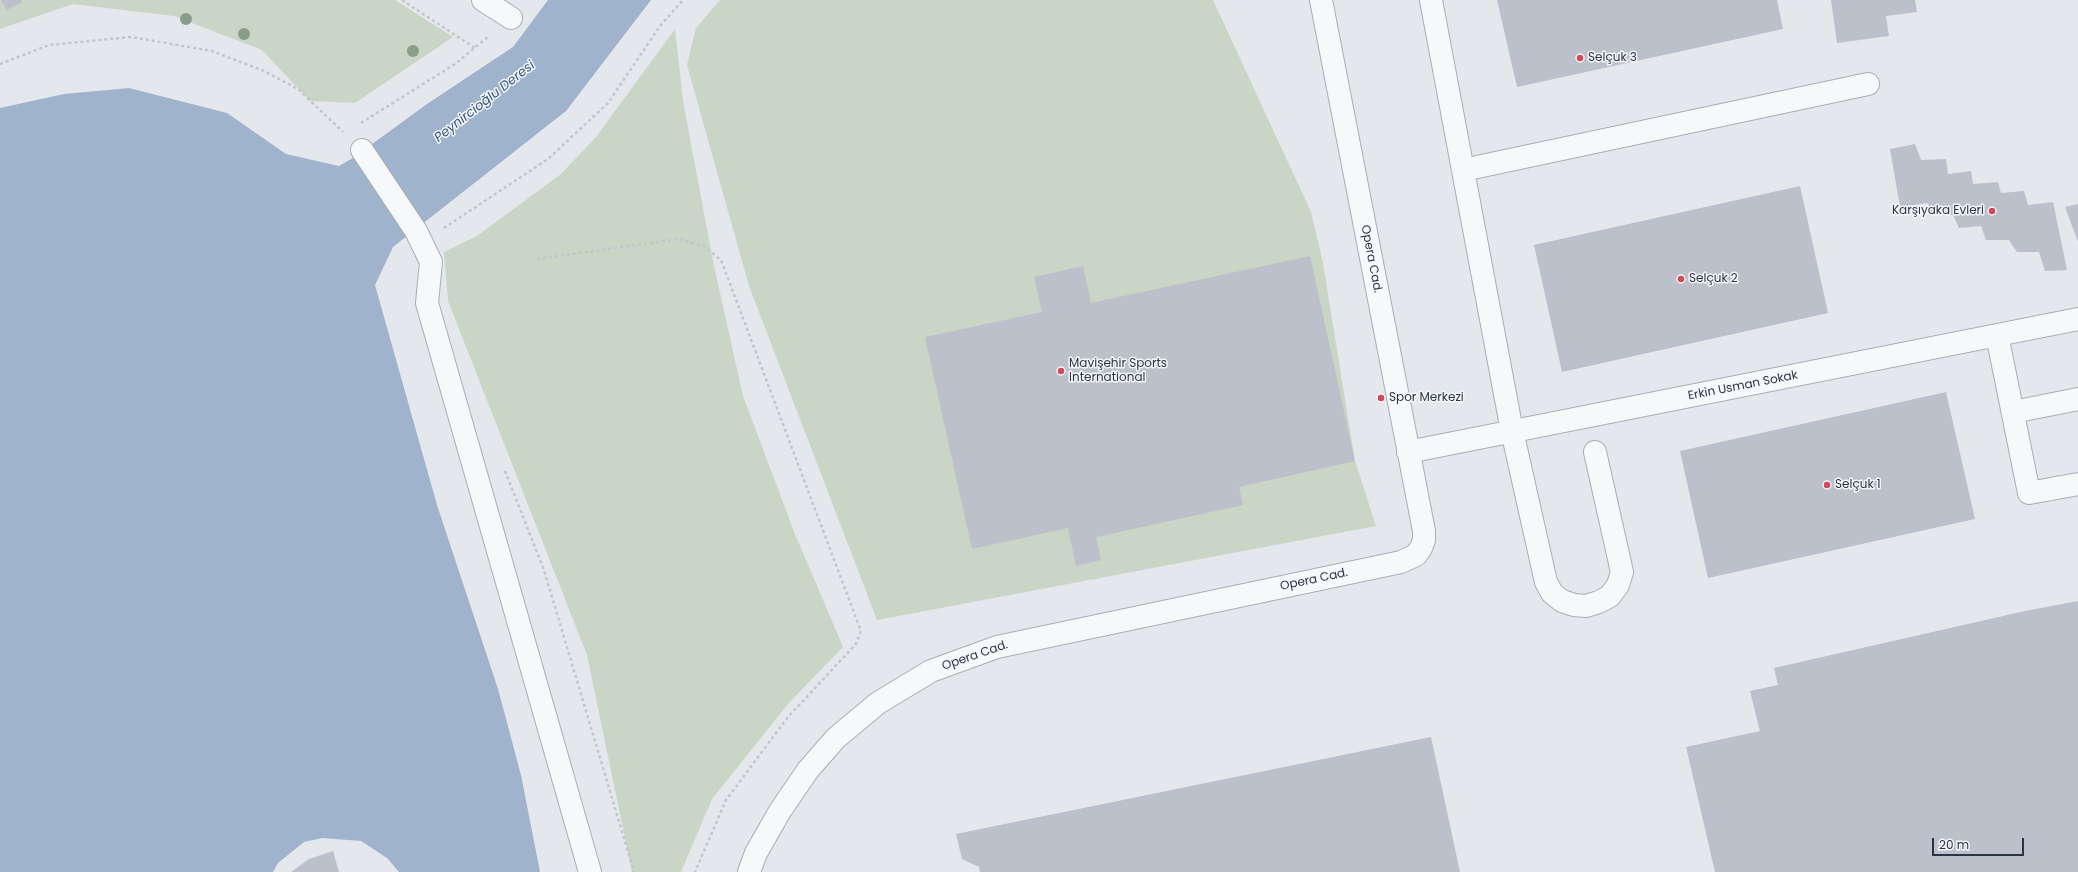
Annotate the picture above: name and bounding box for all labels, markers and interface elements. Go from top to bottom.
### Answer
place label: Selçuk 3 [1588,51,1637,65]
marker: Selçuk 3 [1575,53,1585,63]
water label: Peynircioğlu Deresi [432,58,538,146]
place label: Karşıyaka Evleri [1892,204,1984,218]
marker: Karşıyaka Evleri [1987,206,1997,216]
street label: Opera Cad. [1357,224,1385,294]
place label: Selçuk 2 [1689,272,1738,286]
marker: Selçuk 2 [1676,274,1686,284]
place label: Mavişehir Sports International [1069,357,1167,385]
marker: Mavişehir Sports International [1056,366,1066,376]
street label: Erkin Usman Sokak [1687,368,1799,404]
place label: Spor Merkezi [1389,391,1464,405]
marker: Spor Merkezi [1376,393,1386,403]
place label: Selçuk 1 [1835,478,1881,492]
marker: Selçuk 1 [1822,480,1832,490]
street label: Opera Cad. [1279,566,1349,594]
street label: Opera Cad. [940,638,1010,674]
scale bar [1934,830,2026,856]
text: 20 m [1939,836,1969,853]

